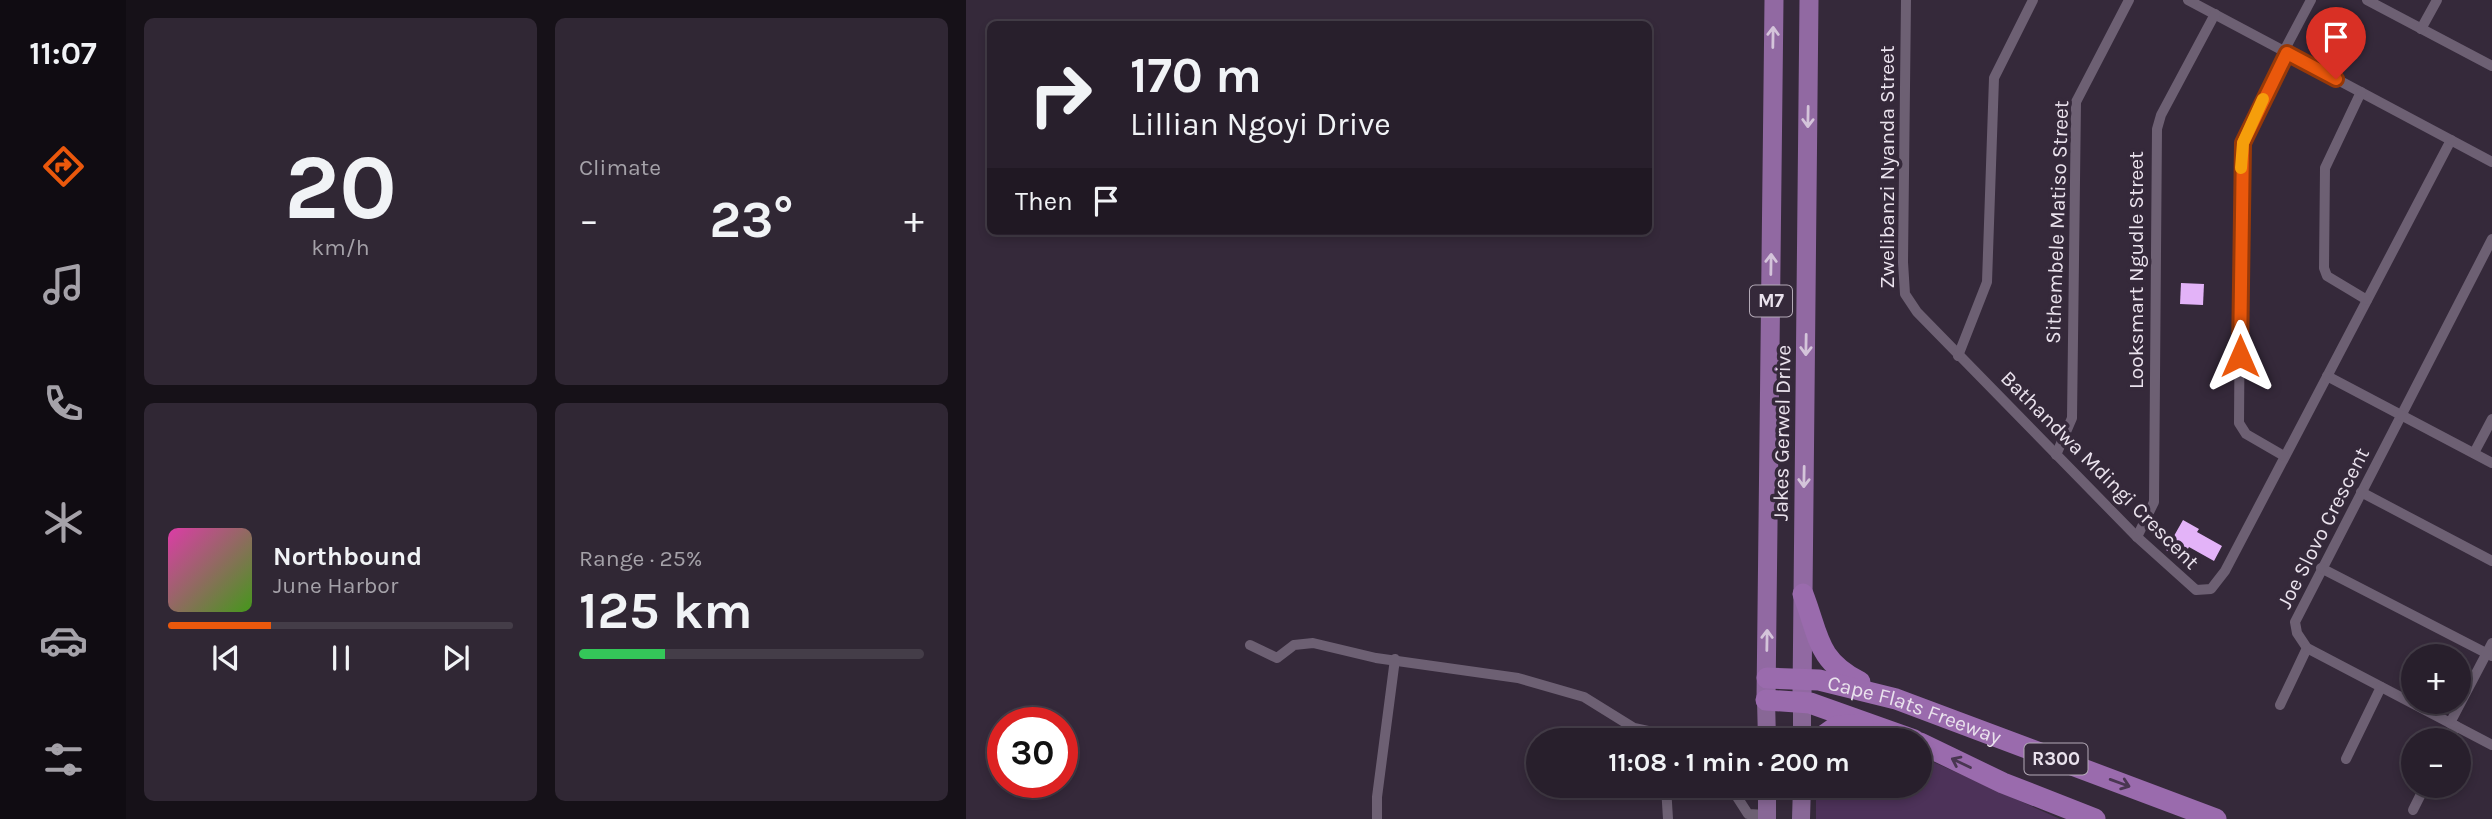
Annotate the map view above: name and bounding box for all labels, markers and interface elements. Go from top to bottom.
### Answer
pin [2306,7,2366,79]
icon: arrive [2317,18,2355,56]
one-way arrow [1767,25,1780,48]
text: 11:07 [29,35,97,72]
street label: Zwelibanzi Nyanda Street [1875,45,1899,289]
text: 170 m [1130,47,1262,104]
icon: right [1015,49,1106,140]
street label: Sithembele Matiso Street [2041,100,2073,344]
one-way arrow [1801,105,1815,128]
text: Lillian Ngoyi Drive [1130,106,1391,143]
text: 20 [284,135,397,241]
icon: directions [39,142,88,191]
street label: Looksmart Ngudle Street [2124,151,2148,389]
text: Climate [579,154,661,181]
icon: arrive [1087,182,1125,220]
text: Then [1015,186,1073,217]
text: 23° [709,189,794,250]
text: − [579,198,599,243]
text: + [904,198,924,243]
text: km/h [311,234,370,261]
one-way arrow [1764,253,1778,276]
icon: music [39,260,88,309]
road number: M7 [1750,286,1792,316]
position arrow [2203,319,2277,393]
one-way arrow [1799,333,1813,356]
street label: Jakes Gerwel Drive [1768,345,1796,521]
street label: Bathandwa Mdingi Crescent [1996,366,2204,574]
icon: phone [39,379,88,428]
street label: Joe Slovo Crescent [2272,443,2374,612]
one-way arrow [1798,465,1811,488]
icon: climate [39,498,88,547]
text: Northbound [273,541,422,572]
text: Range · 25% [579,545,702,572]
text: June Harbor [273,572,398,599]
text: 125 km [579,580,753,641]
icon: car [39,616,88,665]
one-way arrow [1760,629,1774,652]
icon: previous [207,639,245,677]
icon: pause [322,639,360,677]
icon: next [437,639,475,677]
map controls [2401,644,2471,798]
button: + [2401,644,2471,714]
street label: Cape Flats Freeway [1825,671,2005,749]
speed limit sign: 30 [987,707,1078,798]
button: − [2401,728,2471,798]
icon: filters [39,735,88,784]
road number: R300 [2024,744,2088,774]
text: 11:08 · 1 min · 200 m [1608,747,1850,778]
one-way arrow [1951,755,1972,768]
one-way arrow [2109,778,2130,790]

